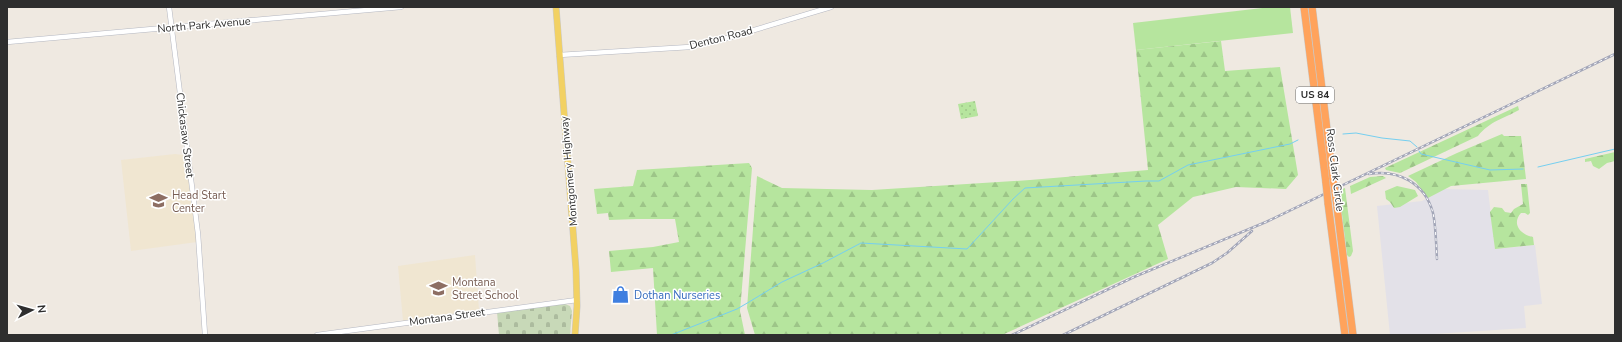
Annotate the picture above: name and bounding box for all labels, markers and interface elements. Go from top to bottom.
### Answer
street label: North Park Avenue [157,13,251,37]
street label: Denton Road [688,23,754,53]
road number: US 84 [1296,87,1334,103]
street label: Chickasaw Street [172,92,198,179]
street label: Montgomery Highway [557,115,581,227]
street label: Ross Clark Circle [1322,128,1348,212]
place label: Head Start Center [172,188,226,216]
school or university icon: Head Start Center [149,191,169,211]
place label: Montana Street School [452,275,519,303]
school or university icon: Montana Street School [429,278,449,298]
shop icon: Dothan Nurseries [611,285,631,305]
place label: Dothan Nurseries [634,288,720,303]
north arrow [12,290,52,330]
text: N [34,304,49,314]
street label: Montana Street [408,304,486,330]

